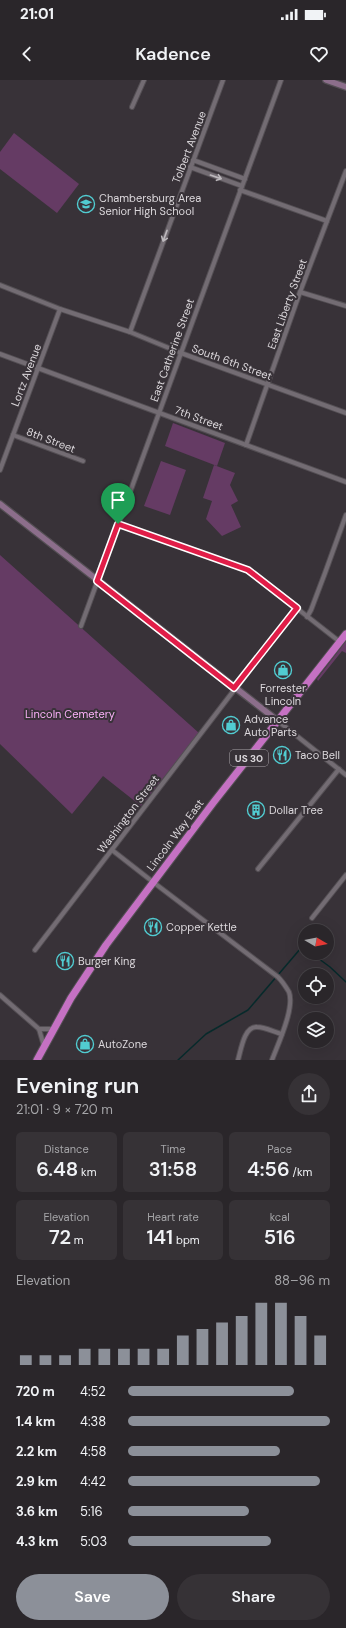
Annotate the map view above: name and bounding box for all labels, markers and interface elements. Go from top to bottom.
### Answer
text: 21:01 [20,4,54,24]
text: Kadence [135,42,211,66]
icon: back [16,43,38,65]
icon: heart [308,43,330,65]
street label: Tolbert Avenue [169,109,209,185]
one-way arrow [210,173,222,181]
place label: Chambersburg Area Senior High School [99,191,201,218]
school or university icon: Chambersburg Area Senior High School [76,194,96,214]
one-way arrow [161,230,168,243]
street label: East Liberty Street [264,257,310,351]
street label: East Catherine Street [147,297,197,403]
street label: South 6th Street [190,341,274,383]
street label: Lortz Avenue [8,342,44,408]
street label: 7th Street [173,403,225,433]
street label: 8th Street [24,424,78,456]
pin [101,483,135,524]
icon: arrive [107,489,129,511]
shop icon: Forrester Lincoln [273,660,293,680]
place label: Forrester Lincoln [260,681,306,708]
park label: Lincoln Cemetery [25,707,115,721]
place label: Advance Auto Parts [244,712,297,739]
shop icon: Advance Auto Parts [221,715,241,735]
restaurant icon: Taco Bell [272,745,292,765]
place label: Taco Bell [295,748,340,762]
road number: US 30 [230,750,268,766]
street label: Washington Street [94,772,162,856]
street label: Lincoln Way East [144,796,206,874]
building icon: Dollar Tree [246,800,266,820]
place label: Dollar Tree [269,803,323,817]
restaurant icon: Copper Kettle [143,917,163,937]
place label: Copper Kettle [166,920,237,934]
north arrow [298,924,334,960]
map controls [298,924,334,1048]
restaurant icon: Burger King [55,951,75,971]
place label: Burger King [78,954,136,968]
button: locate [298,968,334,1004]
button: layers [298,1012,334,1048]
shop icon: AutoZone [75,1034,95,1054]
place label: AutoZone [98,1037,147,1051]
text: Evening run [16,1071,139,1100]
button: share [288,1073,330,1115]
text: 21:01 · 9 × 720 m [16,1101,113,1118]
text: Distance [44,1142,89,1156]
text: Time [161,1142,185,1156]
text: Pace [267,1142,292,1156]
text: 6.48 [36,1156,78,1182]
text: 31:58 [149,1156,197,1182]
text: 4:56 [247,1156,290,1182]
text: km [78,1165,96,1179]
text: /km [290,1165,312,1179]
text: Elevation [43,1210,89,1224]
text: Heart rate [147,1210,199,1224]
text: kcal [270,1210,290,1224]
text: 72 [49,1224,71,1250]
text: 141 [146,1224,173,1250]
text: 516 [264,1224,296,1250]
text: m [71,1233,84,1247]
text: bpm [173,1233,200,1247]
text: Elevation [16,1272,70,1289]
text: 88–96 m [274,1272,330,1289]
text: 720 m [16,1383,55,1400]
text: 4:52 [80,1383,106,1400]
text: 1.4 km [16,1413,55,1430]
text: 4:38 [80,1413,106,1430]
text: 2.2 km [16,1443,57,1460]
text: 4:58 [80,1443,106,1460]
text: 2.9 km [16,1473,57,1490]
text: 4:42 [80,1473,106,1490]
text: 3.6 km [16,1503,58,1520]
text: 5:16 [80,1503,103,1520]
text: 4.3 km [16,1533,58,1550]
text: 5:03 [80,1533,107,1550]
button: Save [16,1574,169,1620]
button: Share [177,1574,330,1620]

